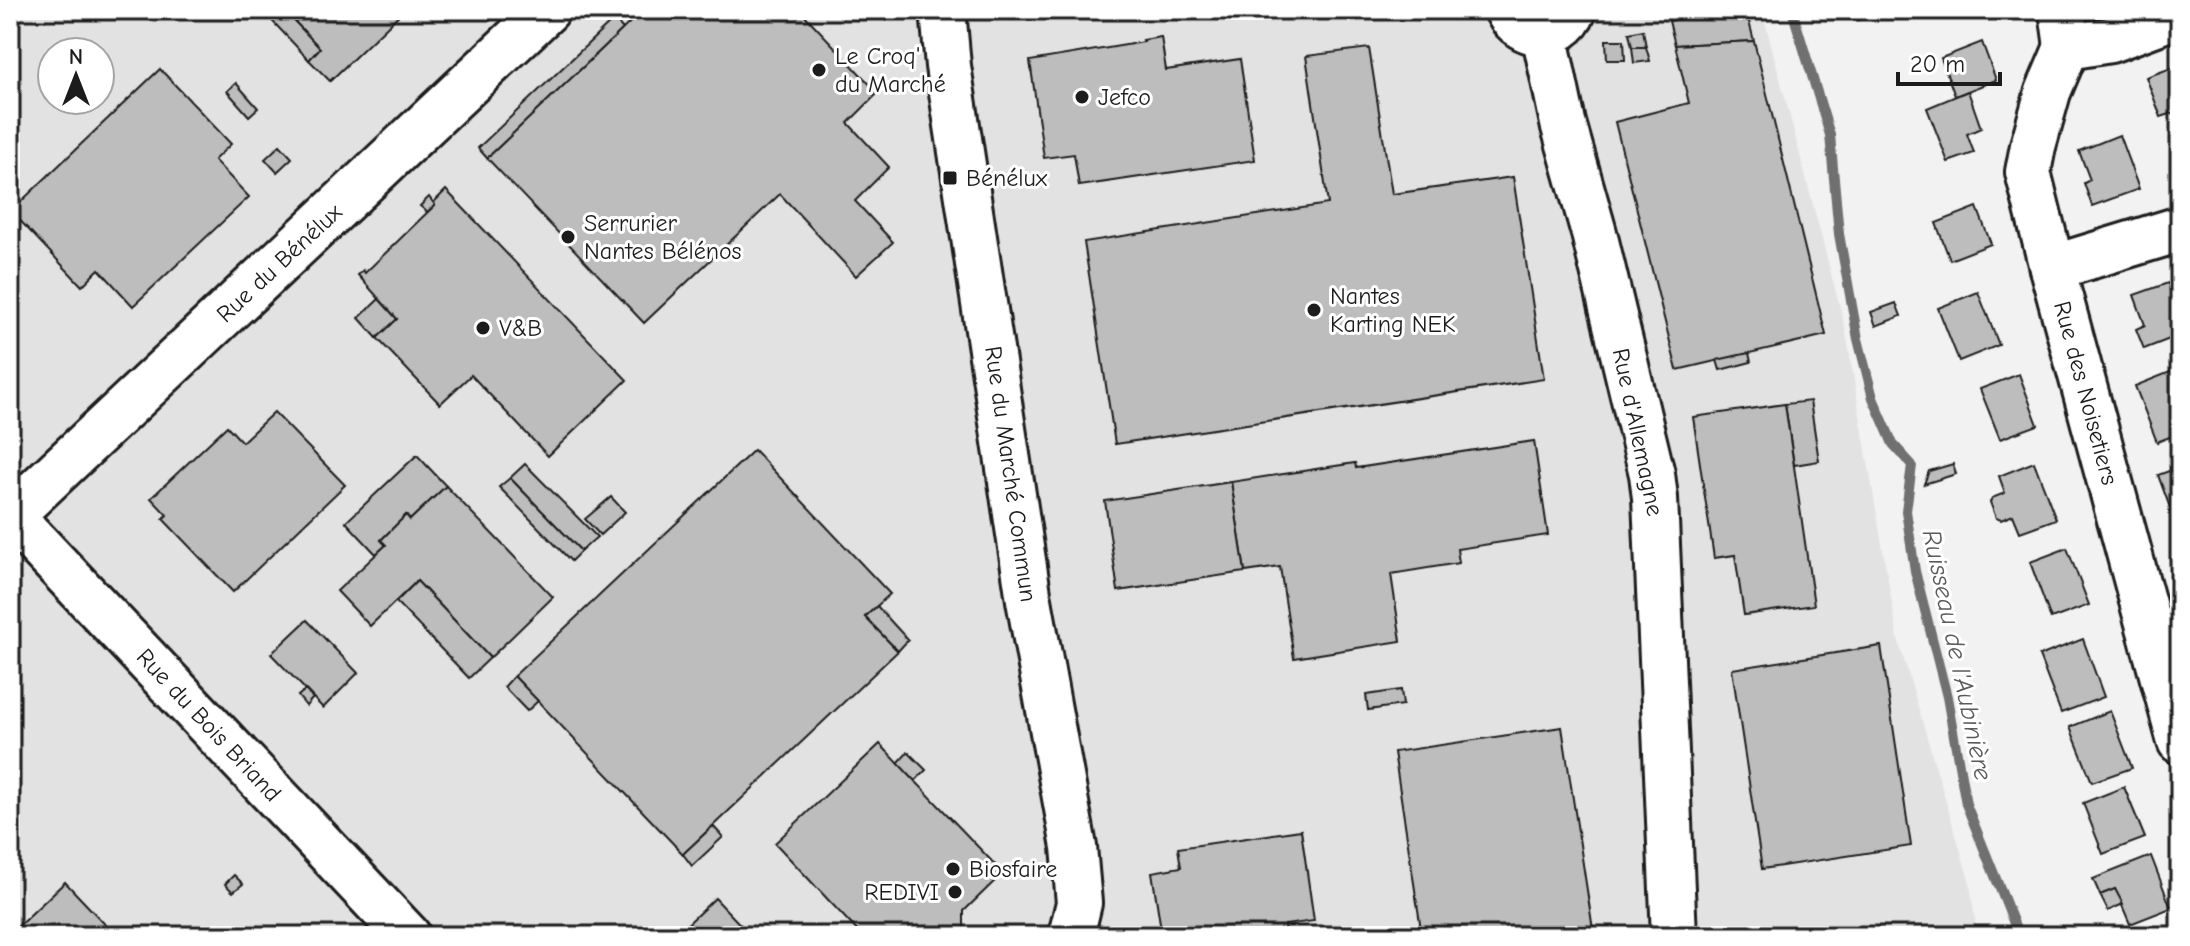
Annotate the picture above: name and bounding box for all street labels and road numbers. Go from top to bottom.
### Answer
street label: Rue du Bénélux [211,198,348,328]
street label: Rue des Noisetiers [2048,298,2124,488]
street label: Rue du Marché Commun [979,344,1043,604]
street label: Rue d'Allemagne [1607,346,1669,518]
street label: Rue du Bois Briand [131,643,287,807]

